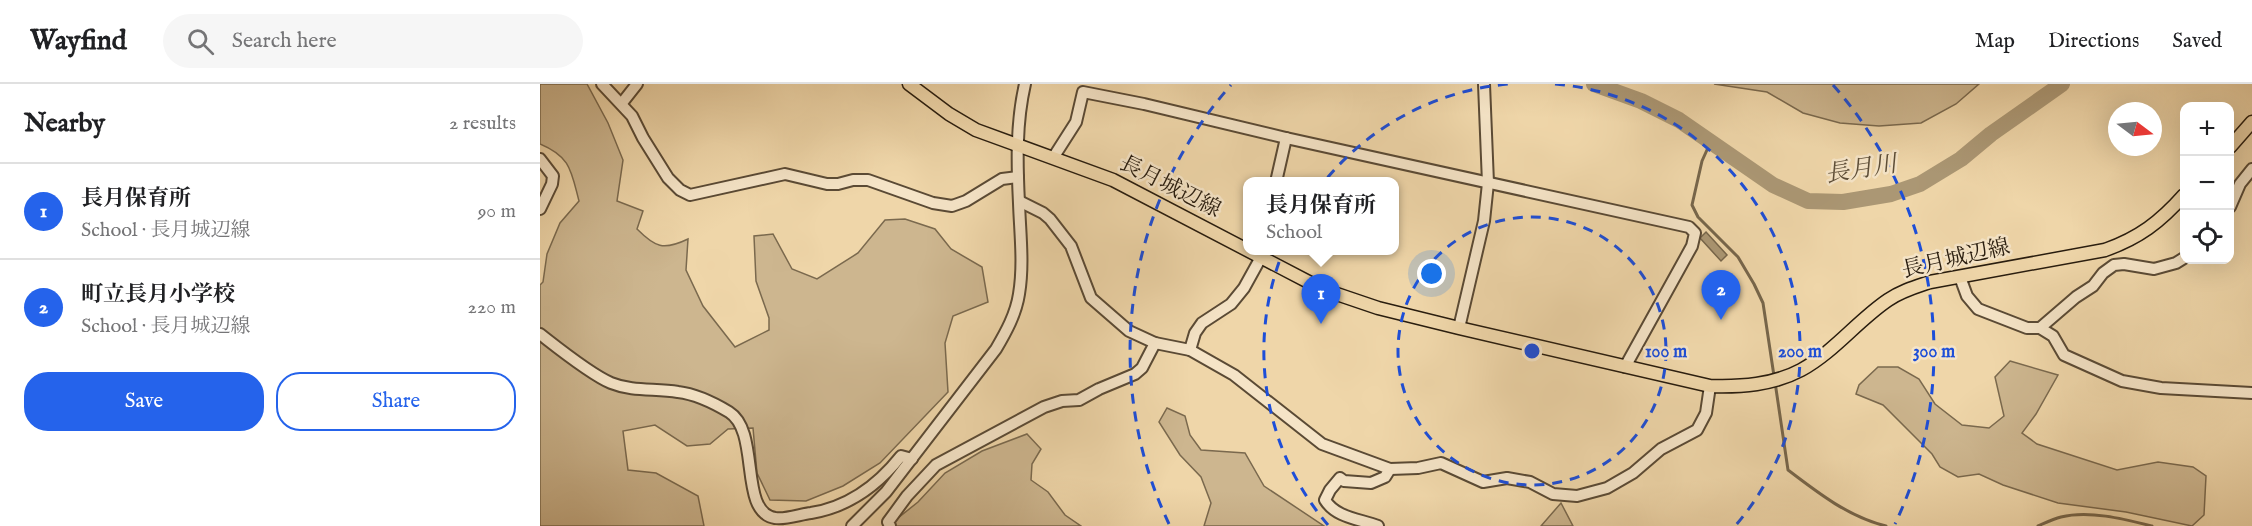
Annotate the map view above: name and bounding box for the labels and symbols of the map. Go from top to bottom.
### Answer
north arrow [2108,102,2162,156]
water label: 長月川 [1823,149,1902,191]
street label: 長月城辺線 [1115,150,1225,224]
street label: 長月城辺線 [1899,233,2013,285]
your location [1417,259,1446,288]
pin: 2 [1702,270,1740,320]
pin: 1 [1302,274,1340,324]
centre of rings [1522,341,1542,361]
text: 100 m [1645,341,1687,364]
text: 200 m [1778,341,1822,364]
text: 300 m [1913,341,1955,364]

